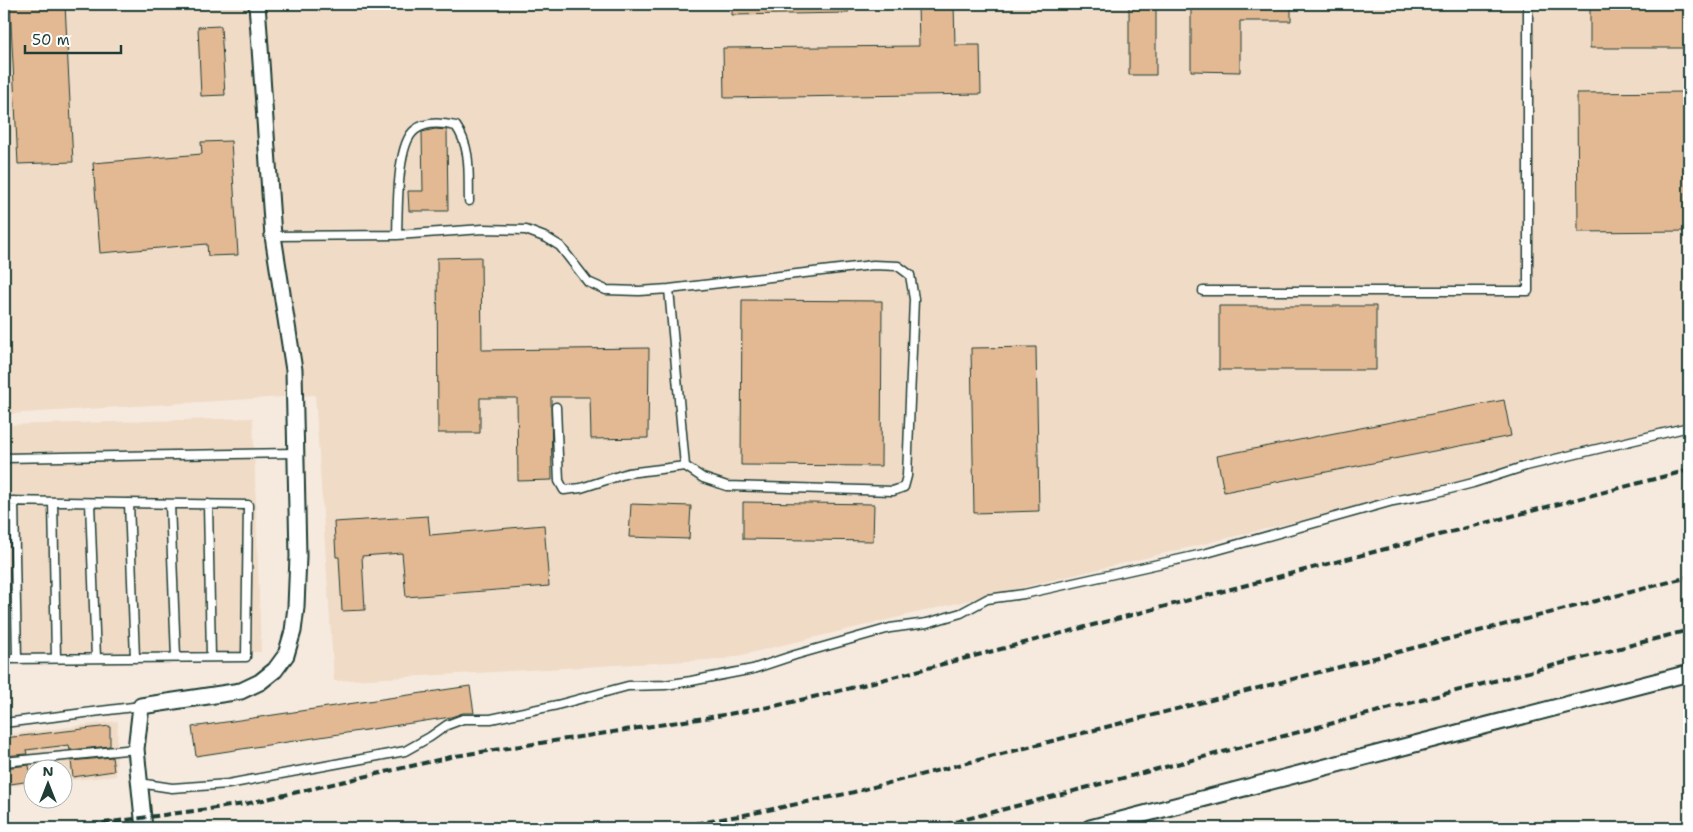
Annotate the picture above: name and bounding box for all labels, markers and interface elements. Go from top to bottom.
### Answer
scale bar [25,22,121,54]
text: 50 m [32,30,70,50]
north arrow [22,760,72,810]
text: N [42,762,54,780]

